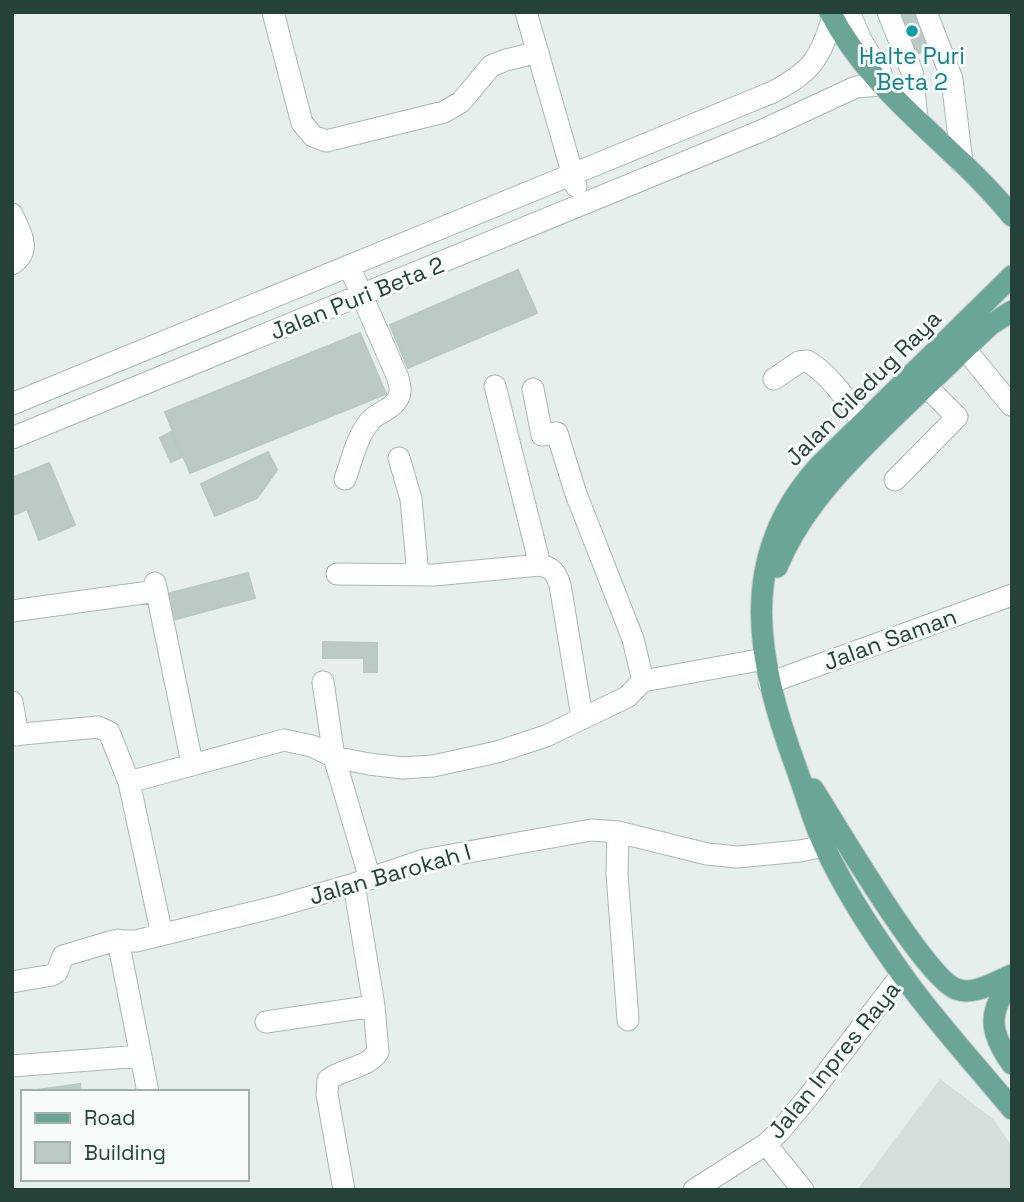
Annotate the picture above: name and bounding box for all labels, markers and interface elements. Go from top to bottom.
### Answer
marker: Halte Puri Beta 2 [904,23,920,39]
place label: Halte Puri Beta 2 [859,41,965,97]
street label: Jalan Puri Beta 2 [266,249,448,347]
street label: Jalan Ciledug Raya [778,303,948,473]
street label: Jalan Saman [819,601,961,677]
street label: Jalan Barokah I [306,837,474,911]
street label: Jalan Inpres Raya [761,975,907,1145]
legend [21,1090,248,1181]
text: Road [84,1104,136,1131]
text: Building [84,1139,166,1166]

